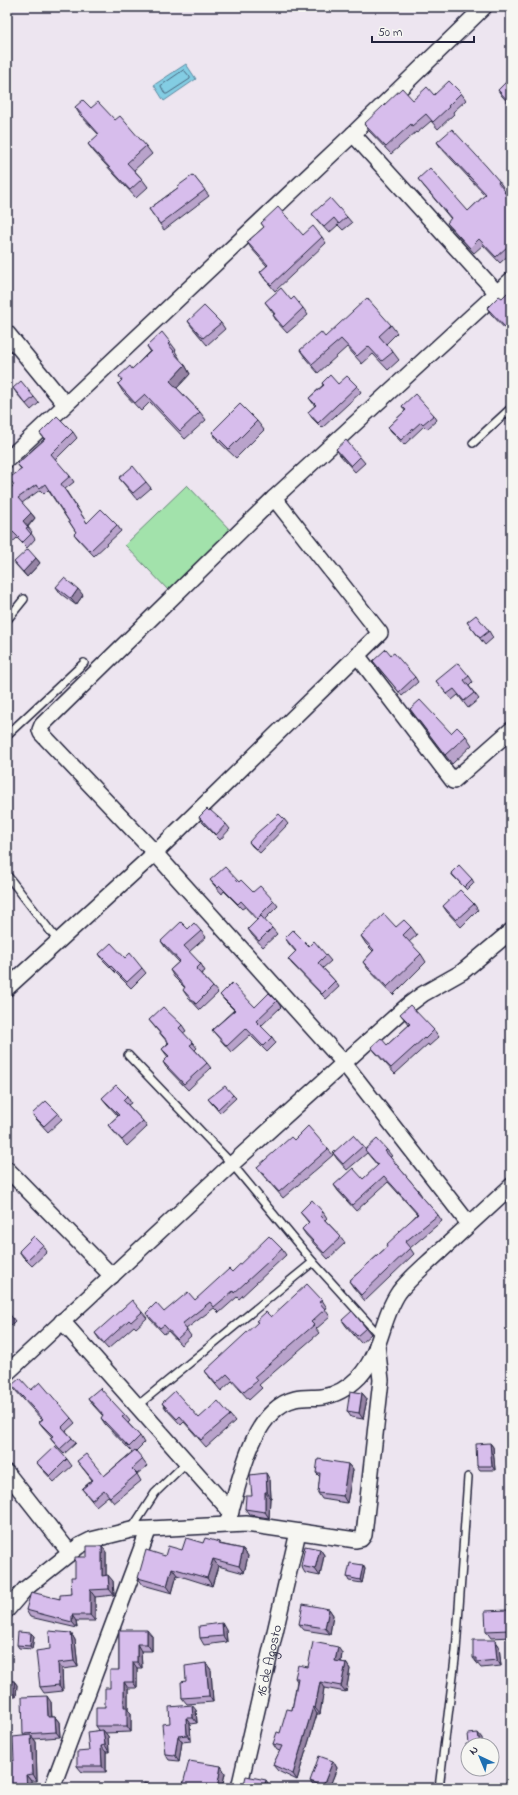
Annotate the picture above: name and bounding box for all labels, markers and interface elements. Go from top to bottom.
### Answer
scale bar [372,18,474,44]
text: 50 m [378,24,402,42]
street label: 16 de Agosto [251,1623,288,1699]
north arrow [460,1737,500,1777]
text: N [466,1742,482,1759]

